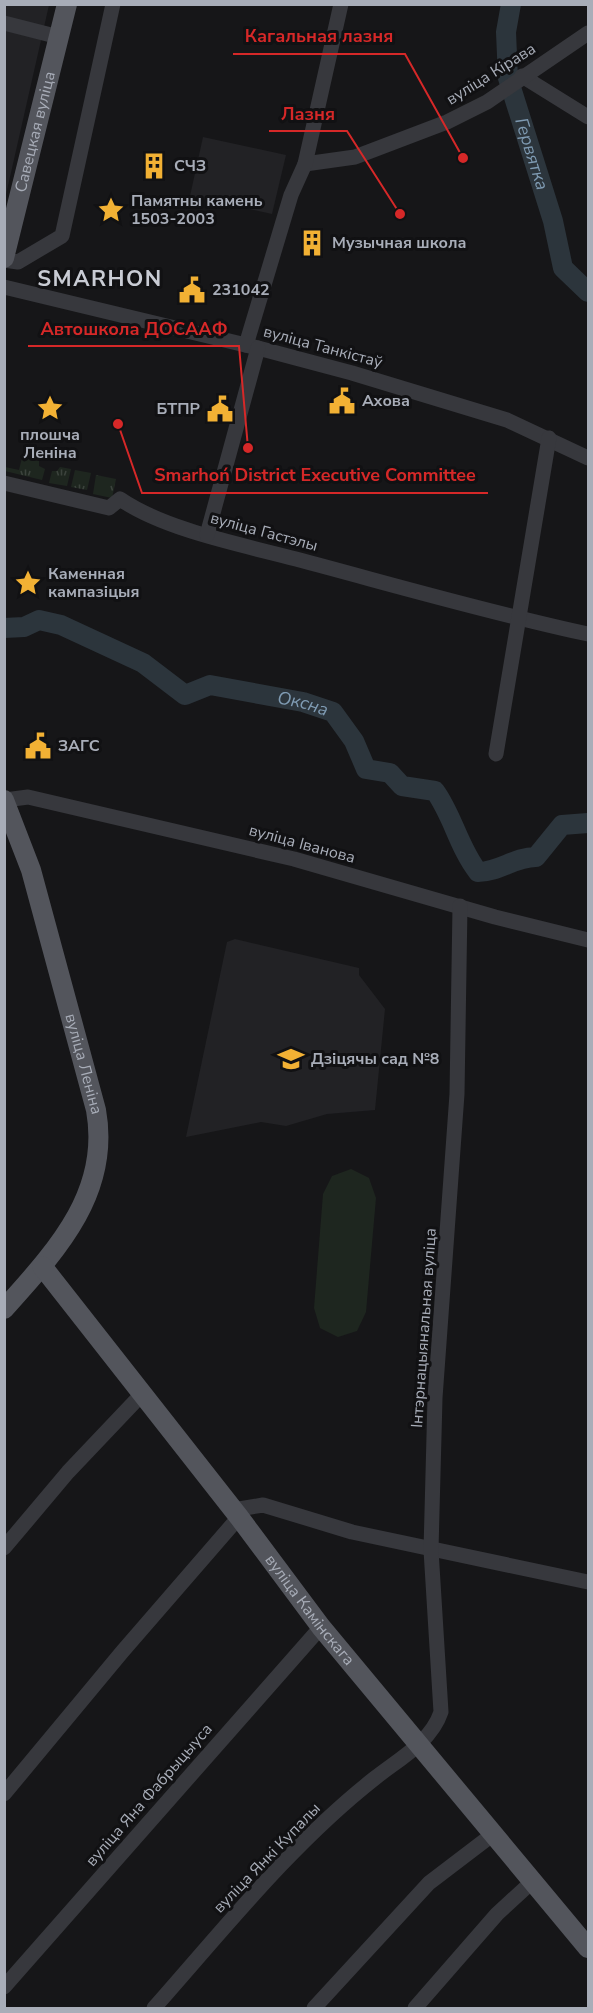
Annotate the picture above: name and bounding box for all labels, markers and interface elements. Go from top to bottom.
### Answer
callout: Кагальная лазня [233,18,405,54]
text: Кагальная лазня [245,24,393,48]
street label: вуліца Кірава [442,38,540,110]
street label: Савецкая вуліца [10,69,61,195]
callout: Лазня [269,95,347,131]
text: Лазня [281,102,335,126]
water label: Гервятка [509,115,555,193]
building icon: СЧЗ [139,151,169,181]
place label: СЧЗ [174,155,206,177]
place label: Памятны камень 1503-2003 [131,190,263,230]
place icon: Памятны камень 1503-2003 [96,195,126,225]
building icon: Музычная школа [297,228,327,258]
place label: Музычная школа [332,232,466,254]
district label: SMARHON [37,264,163,294]
public building icon: 231042 [177,275,207,305]
place label: 231042 [212,279,270,301]
callout: Автошкола ДОСААФ [28,310,239,346]
text: Автошкола ДОСААФ [40,317,228,341]
street label: вуліца Танкістаў [261,321,386,374]
public building icon: Ахова [327,386,357,416]
place label: Ахова [362,390,410,412]
place icon: плошча Леніна [35,393,65,423]
public building icon: БТПР [205,394,235,424]
place label: БТПР [157,398,200,420]
place label: плошча Леніна [20,424,80,464]
callout: Smarhoń District Executive Committee [142,457,488,493]
text: Smarhoń District Executive Committee [154,463,476,487]
street label: вуліца Гастэлы [208,507,320,557]
place label: Каменная кампазіцыя [48,563,140,603]
place icon: Каменная кампазіцыя [13,568,43,598]
water label: Оксна [275,686,332,722]
public building icon: ЗАГС [23,731,53,761]
place label: ЗАГС [58,735,100,757]
street label: вуліца Іванова [246,819,358,869]
street label: вуліца Леніна [59,1011,108,1117]
school or university icon: Дзіцячы сад №8 [276,1044,306,1074]
place label: Дзіцячы сад №8 [311,1048,439,1070]
street label: Інтэрнацыянальная вуліца [406,1227,442,1429]
street label: вуліца Камінскага [260,1550,360,1670]
street label: вуліца Яна Фабрыцыуса [81,1719,217,1871]
street label: вуліца Янкі Купалы [209,1798,325,1918]

